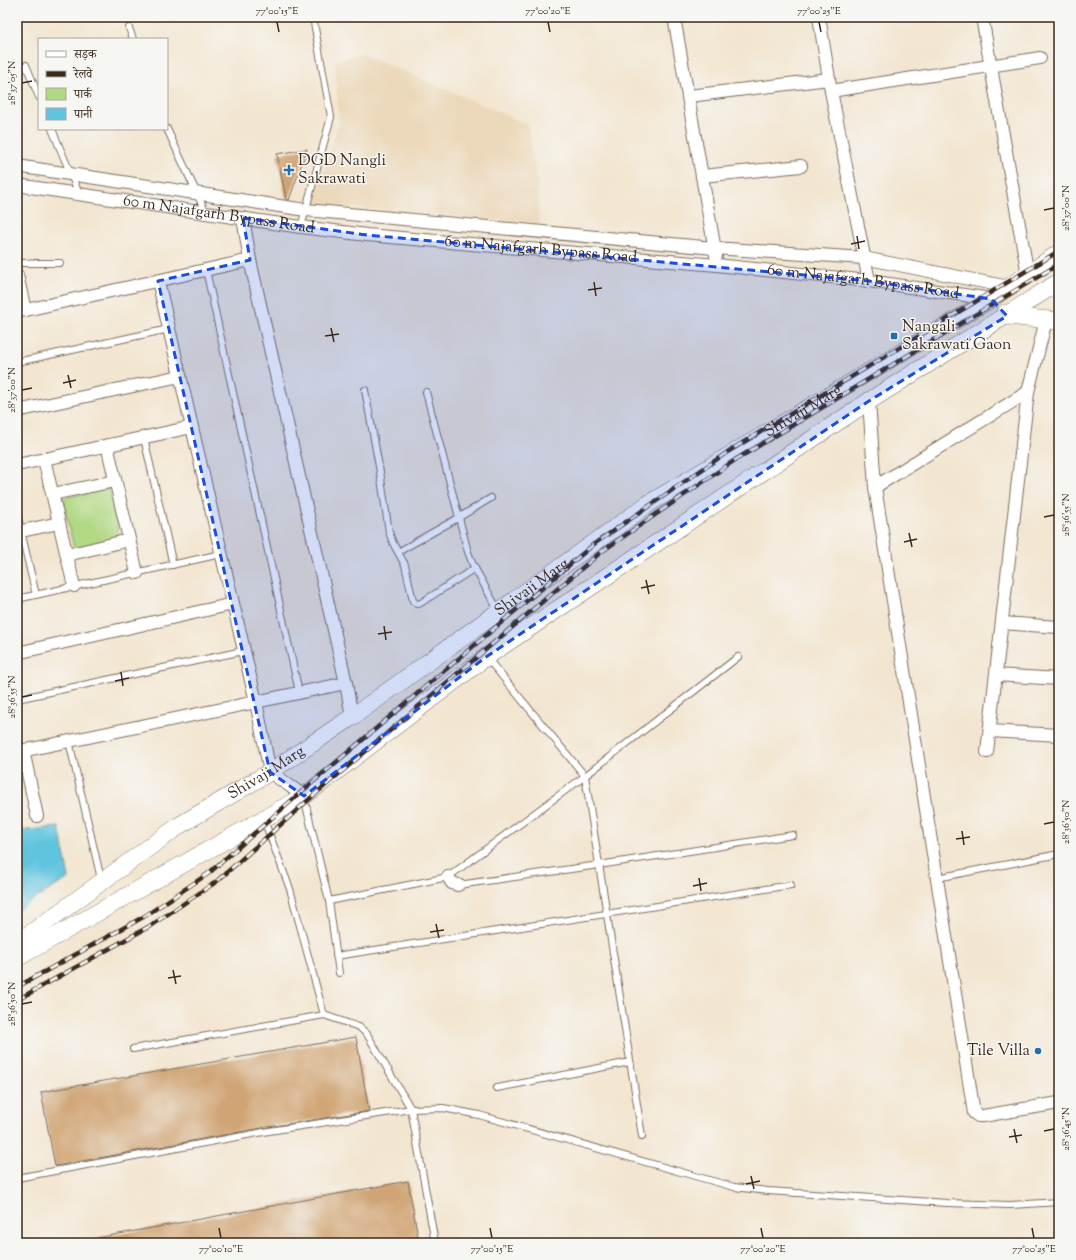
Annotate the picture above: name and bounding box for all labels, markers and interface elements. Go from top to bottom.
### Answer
text: 77°00'15"E [256,4,298,19]
text: 77°00'20"E [525,4,571,19]
text: 77°00'25"E [797,4,841,19]
legend [38,38,168,130]
text: सड़क [73,46,98,64]
text: 28°37'05"N [5,61,20,105]
text: रेलवे [72,66,93,84]
text: पार्क [73,86,93,104]
text: पानी [73,106,93,124]
place label: DGD Nangli Sakrawati [298,150,386,191]
marker: DGD Nangli Sakrawati [283,164,295,176]
text: 28°37'00"N [1059,185,1074,231]
street label: 60 m Najafgarh Bypass Road [121,189,316,240]
street label: 60 m Najafgarh Bypass Road [443,230,638,270]
street label: 60 m Najafgarh Bypass Road [766,259,961,306]
place label: Nangali Sakrawati Gaon [902,316,1012,357]
marker: Nangali Sakrawati Gaon [889,331,899,341]
text: 28°37'00"N [5,367,20,413]
street label: Shivaji Marg [760,379,847,443]
text: 28°36'55"N [1059,493,1074,537]
street label: Shivaji Marg [490,553,574,622]
text: 28°36'55"N [5,675,20,719]
street label: Shivaji Marg [224,740,310,806]
text: 28°36'50"N [1059,800,1074,844]
text: 28°36'50"N [5,982,20,1026]
place label: Tile Villa [967,1040,1031,1063]
marker: Tile Villa [1033,1046,1043,1056]
text: 28°36'45"N [1059,1107,1074,1151]
text: 77°00'10"E [199,1242,243,1257]
text: 77°00'15"E [471,1242,513,1257]
text: 77°00'20"E [740,1242,786,1257]
text: 77°00'25"E [1012,1242,1056,1257]

